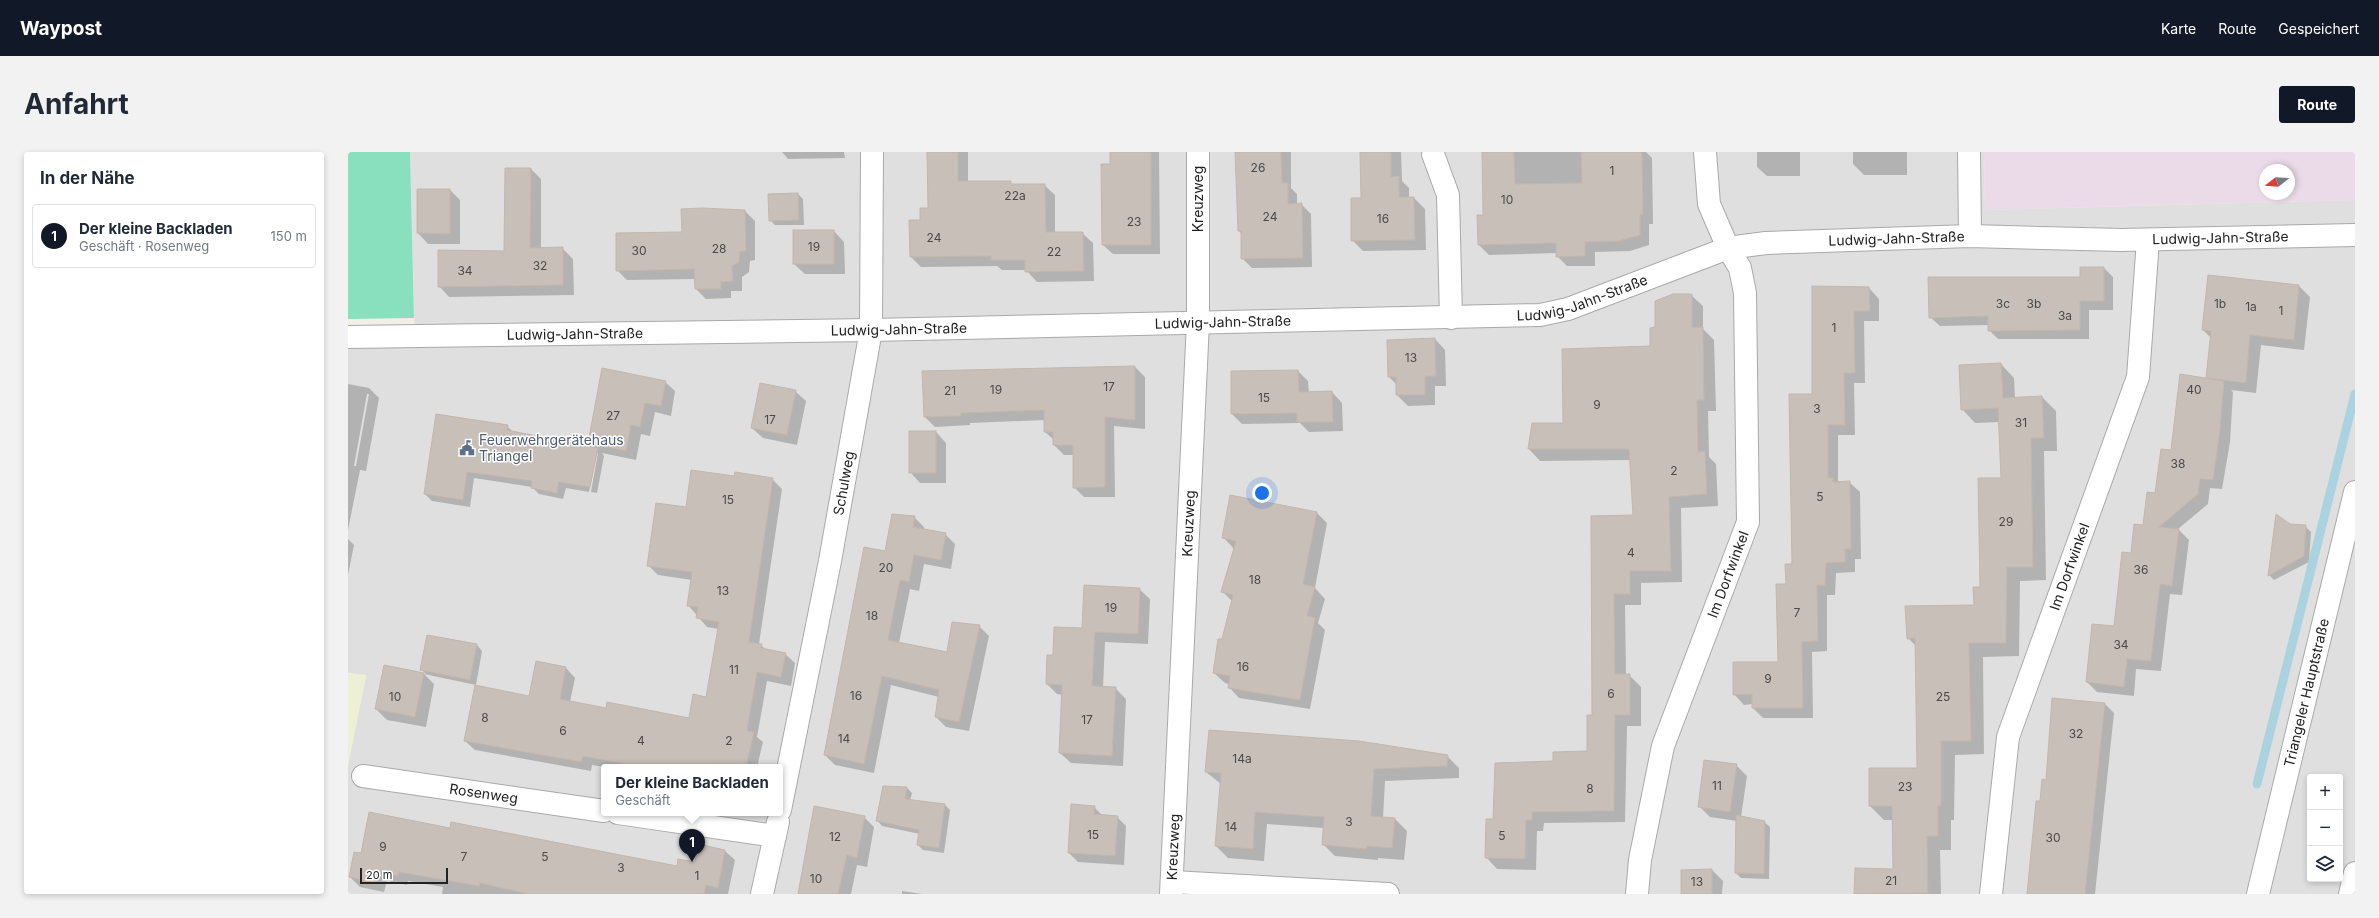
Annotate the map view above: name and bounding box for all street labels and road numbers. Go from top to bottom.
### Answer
street label: Kreuzweg [1189,166,1206,232]
street label: Ludwig-Jahn-Straße [1828,227,1965,249]
street label: Ludwig-Jahn-Straße [2152,227,2289,247]
street label: Ludwig-Jahn-Straße [1516,271,1650,324]
street label: Ludwig-Jahn-Straße [1154,312,1291,332]
street label: Ludwig-Jahn-Straße [831,319,967,339]
street label: Ludwig-Jahn-Straße [507,324,643,343]
street label: Schulweg [829,450,857,517]
street label: Kreuzweg [1178,490,1198,557]
street label: Im Dorfwinkel [2046,521,2093,612]
street label: Im Dorfwinkel [1703,528,1752,620]
street label: Triangeler Hauptstraße [2280,617,2332,769]
street label: Rosenweg [448,780,519,806]
street label: Kreuzweg [1163,813,1183,881]

